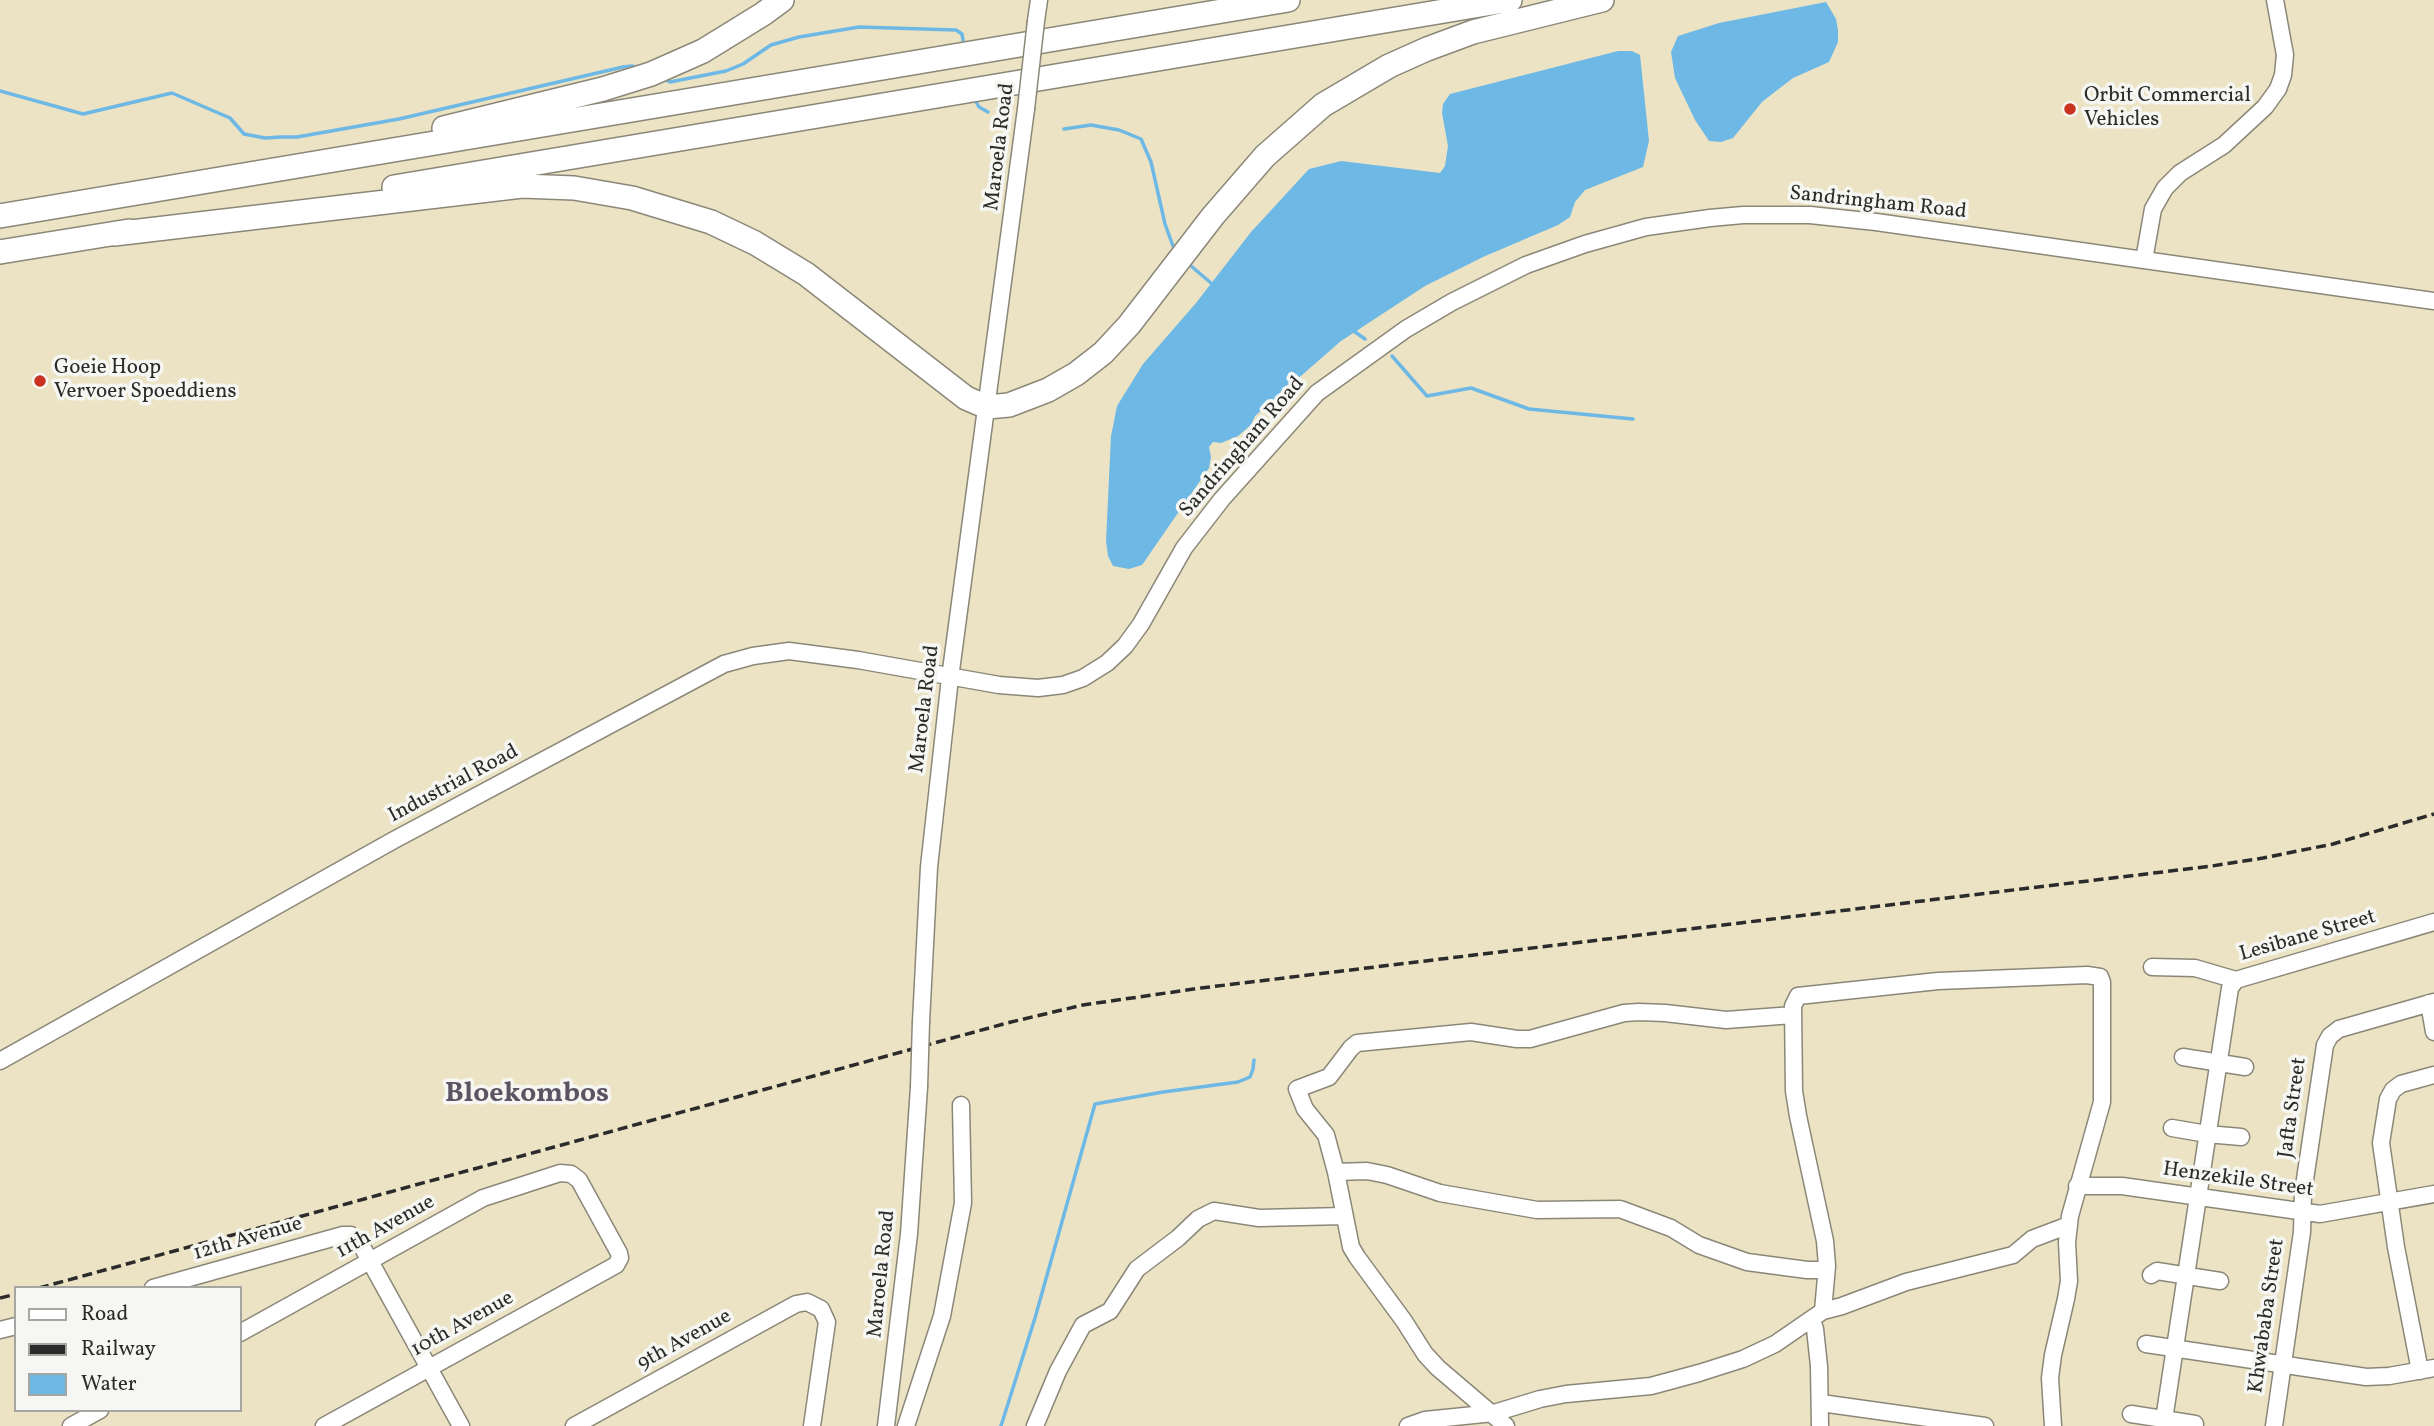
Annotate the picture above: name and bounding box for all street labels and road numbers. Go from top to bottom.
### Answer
street label: Maroela Road [981,82,1021,212]
street label: Sandringham Road [1788,182,1968,226]
street label: Sandringham Road [1175,373,1311,523]
street label: Maroela Road [906,644,946,774]
street label: Industrial Road [385,740,523,830]
street label: Lesibane Street [2237,905,2379,969]
street label: Jafta Street [2274,1056,2314,1160]
street label: Henzekile Street [2161,1158,2315,1204]
street label: 11th Avenue [332,1191,440,1265]
street label: Maroela Road [864,1209,902,1339]
street label: 12th Avenue [191,1212,305,1268]
street label: Khwababa Street [2245,1237,2291,1395]
street label: 10th Avenue [407,1286,519,1364]
street label: 9th Avenue [634,1305,736,1377]

